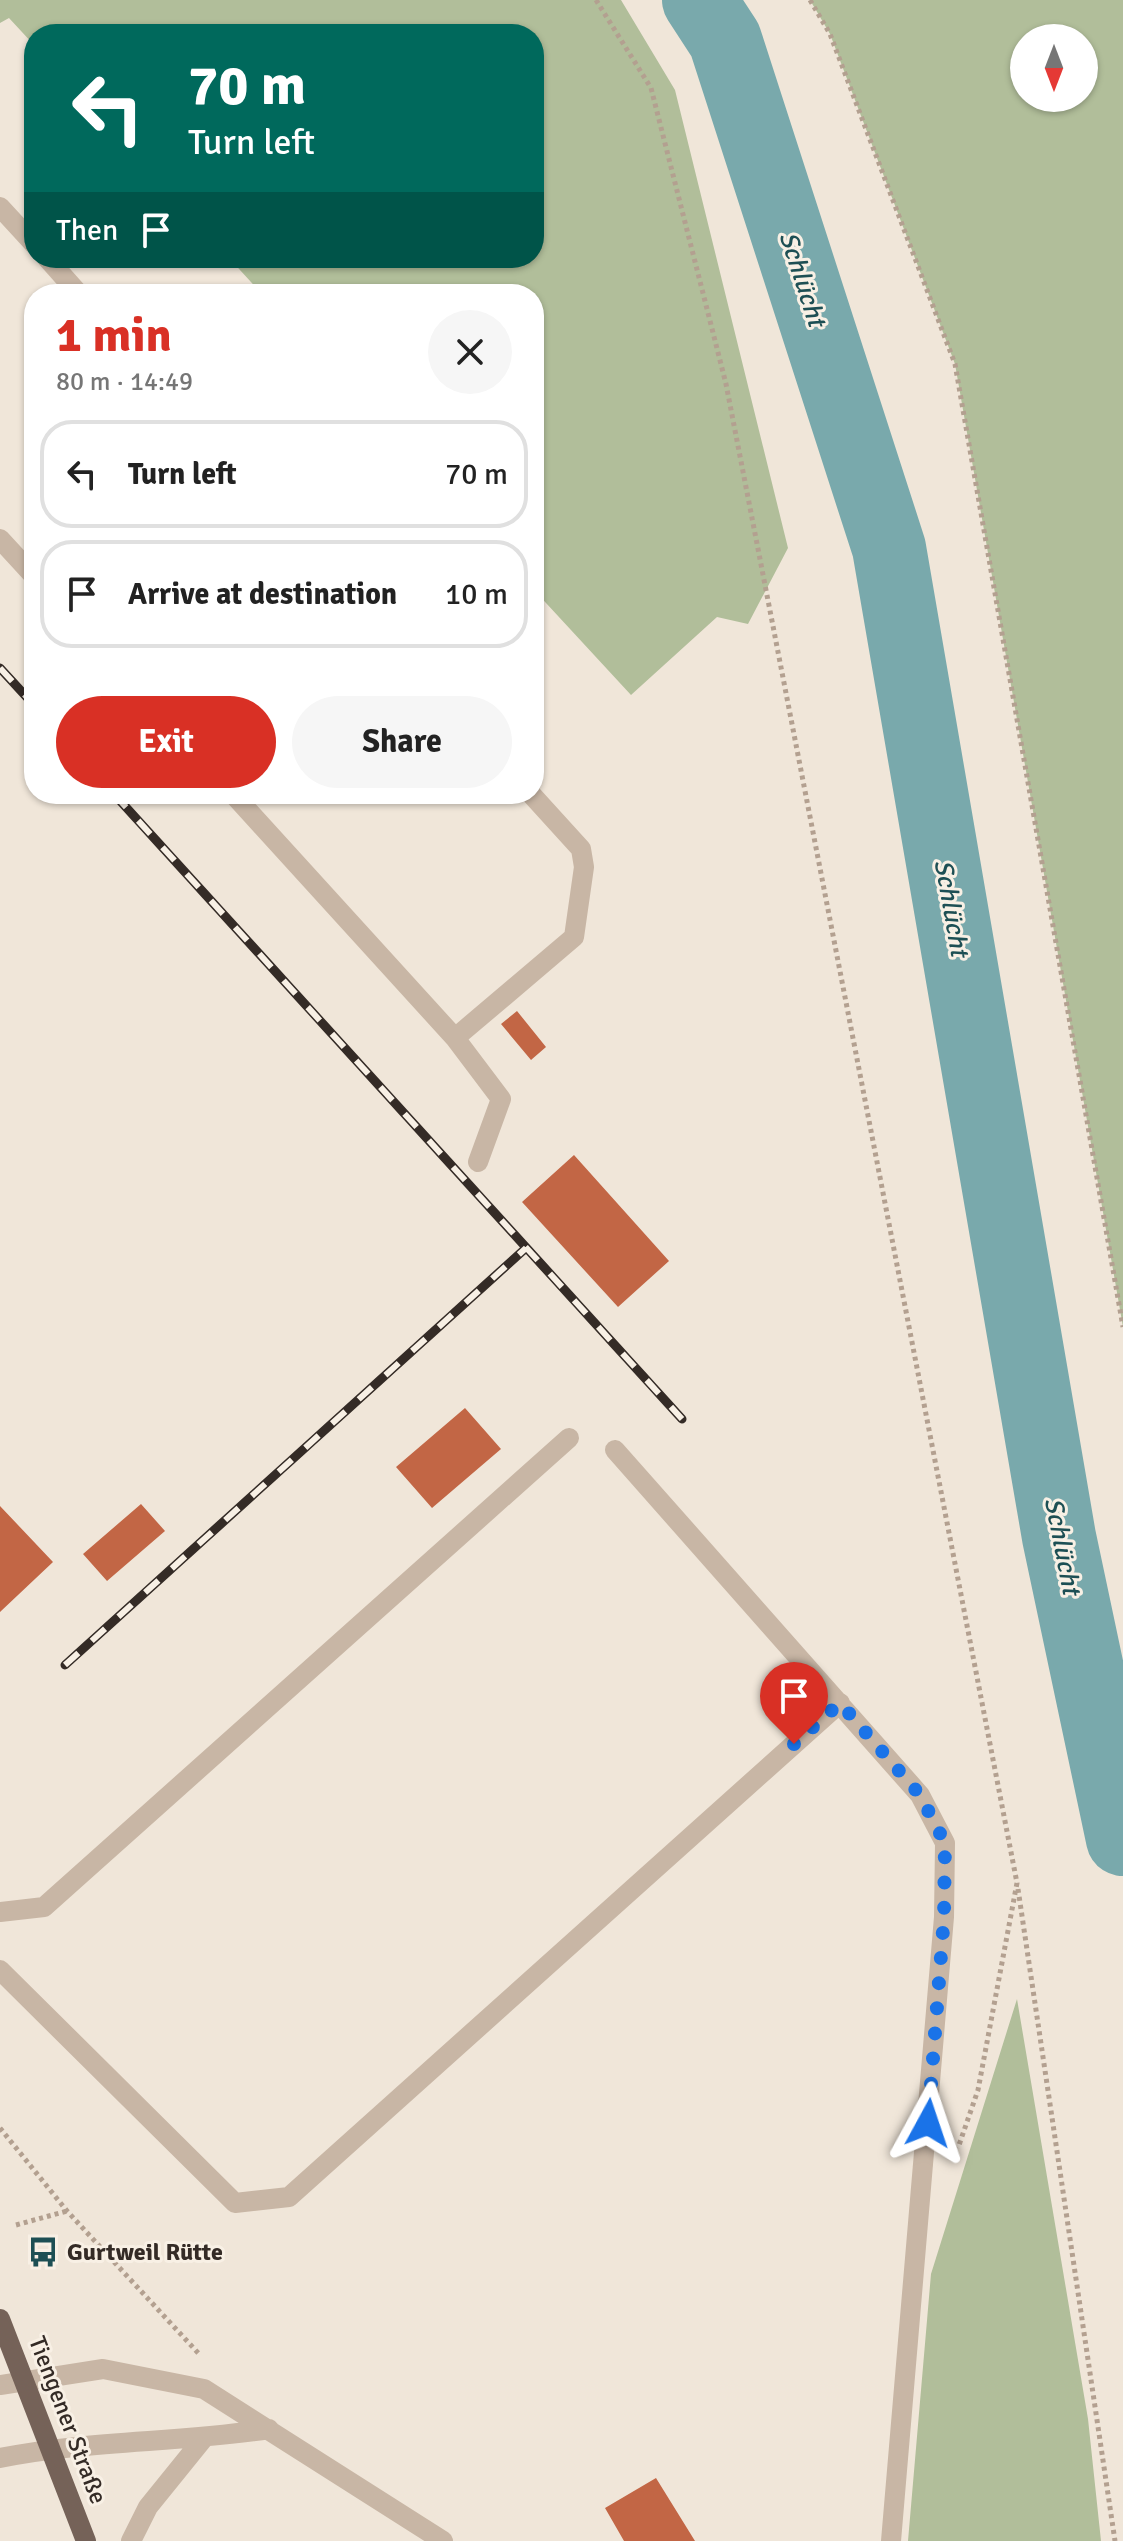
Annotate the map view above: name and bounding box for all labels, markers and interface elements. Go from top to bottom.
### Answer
north arrow [1010,24,1098,112]
map controls [1010,24,1098,112]
text: 70 m [188,51,306,120]
icon: left [56,56,160,160]
text: Turn left [188,120,315,165]
icon: arrive [134,208,178,252]
text: Then [56,212,118,249]
water label: Schlücht [772,228,833,333]
text: 1 min [56,306,172,365]
button: close [428,310,512,394]
text: 80 m · 14:49 [56,366,193,398]
icon: left [60,452,104,496]
text: Turn left [128,456,237,493]
text: 70 m [445,456,508,493]
icon: arrive [60,572,104,616]
text: Arrive at destination [128,576,397,613]
text: 10 m [445,576,508,613]
button: Exit [56,696,276,788]
button: Share [292,696,512,788]
water label: Schlücht [927,857,976,962]
water label: Schlücht [1037,1495,1088,1600]
pin [760,1662,828,1744]
icon: arrive [772,1674,816,1718]
position arrow [886,2081,970,2165]
bus stop icon: Gurtweil Rütte [26,2235,60,2269]
place label: Gurtweil Rütte [67,2237,223,2267]
street label: Tiengener Straße [22,2332,114,2508]

